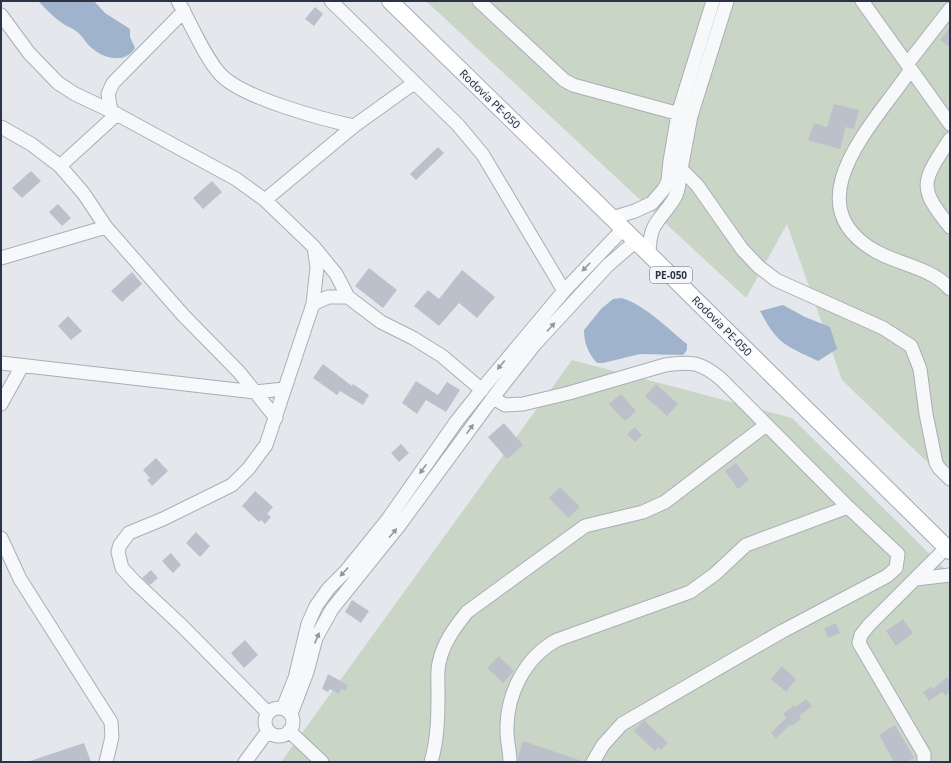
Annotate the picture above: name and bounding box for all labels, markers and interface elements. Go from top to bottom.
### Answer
street label: Rodovia PE-050 [457,66,524,132]
one-way arrow [582,262,591,272]
road number: PE-050 [650,267,692,283]
street label: Rodovia PE-050 [689,292,756,359]
one-way arrow [546,321,555,332]
one-way arrow [497,360,506,371]
one-way arrow [466,423,474,434]
one-way arrow [419,464,427,474]
one-way arrow [388,528,397,539]
one-way arrow [340,568,349,577]
one-way arrow [314,631,320,643]

